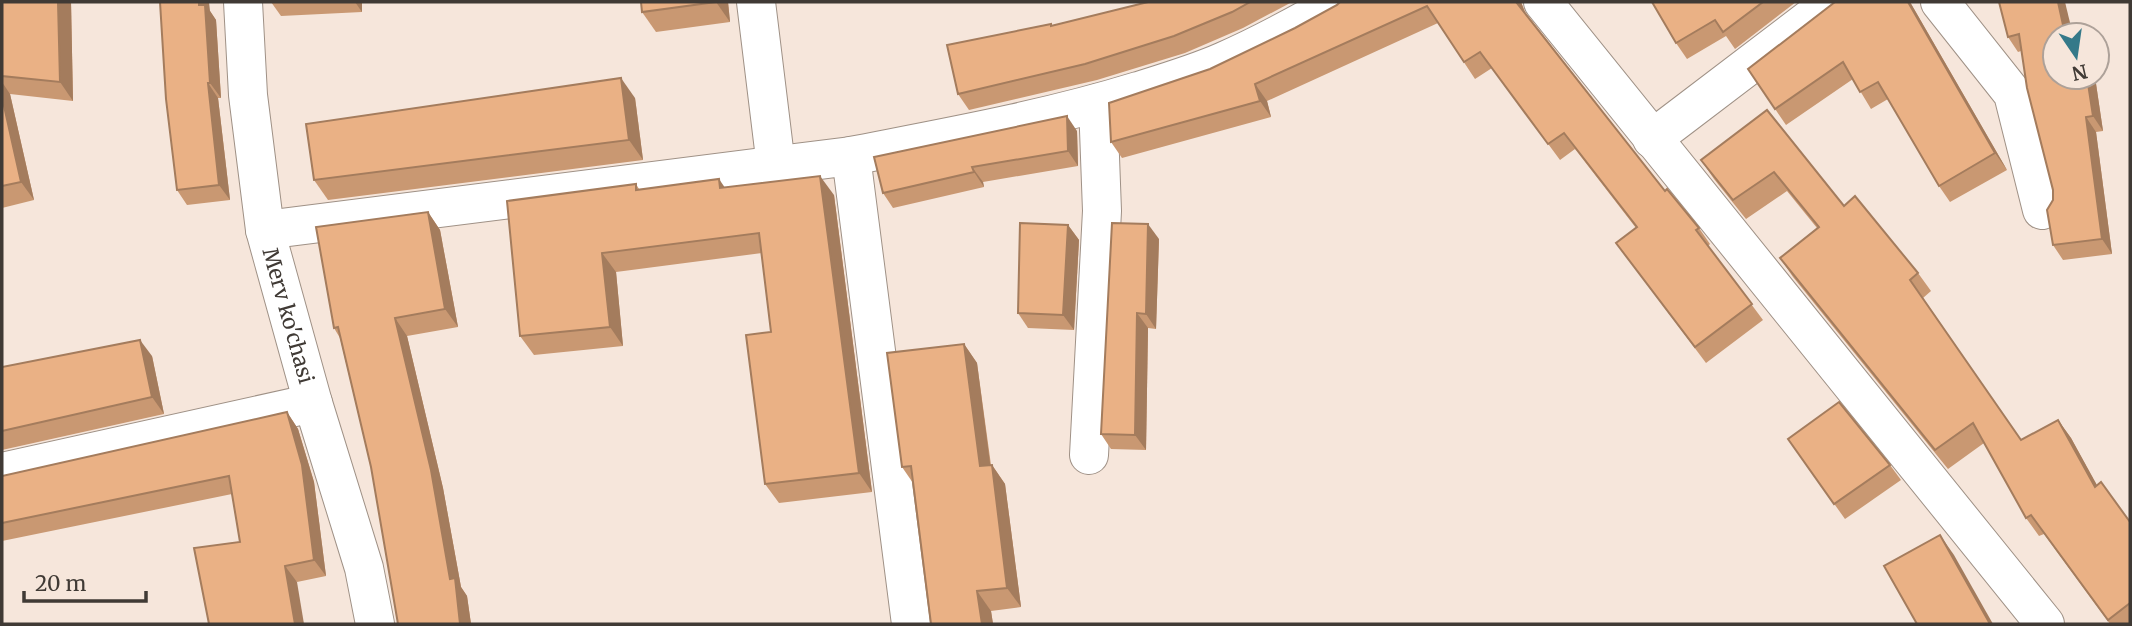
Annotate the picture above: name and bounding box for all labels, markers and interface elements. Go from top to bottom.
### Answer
north arrow [2041,21,2111,91]
text: N [2070,59,2090,86]
street label: Merv ko'chasi [257,245,320,387]
scale bar [24,560,147,604]
text: 20 m [35,570,87,597]

